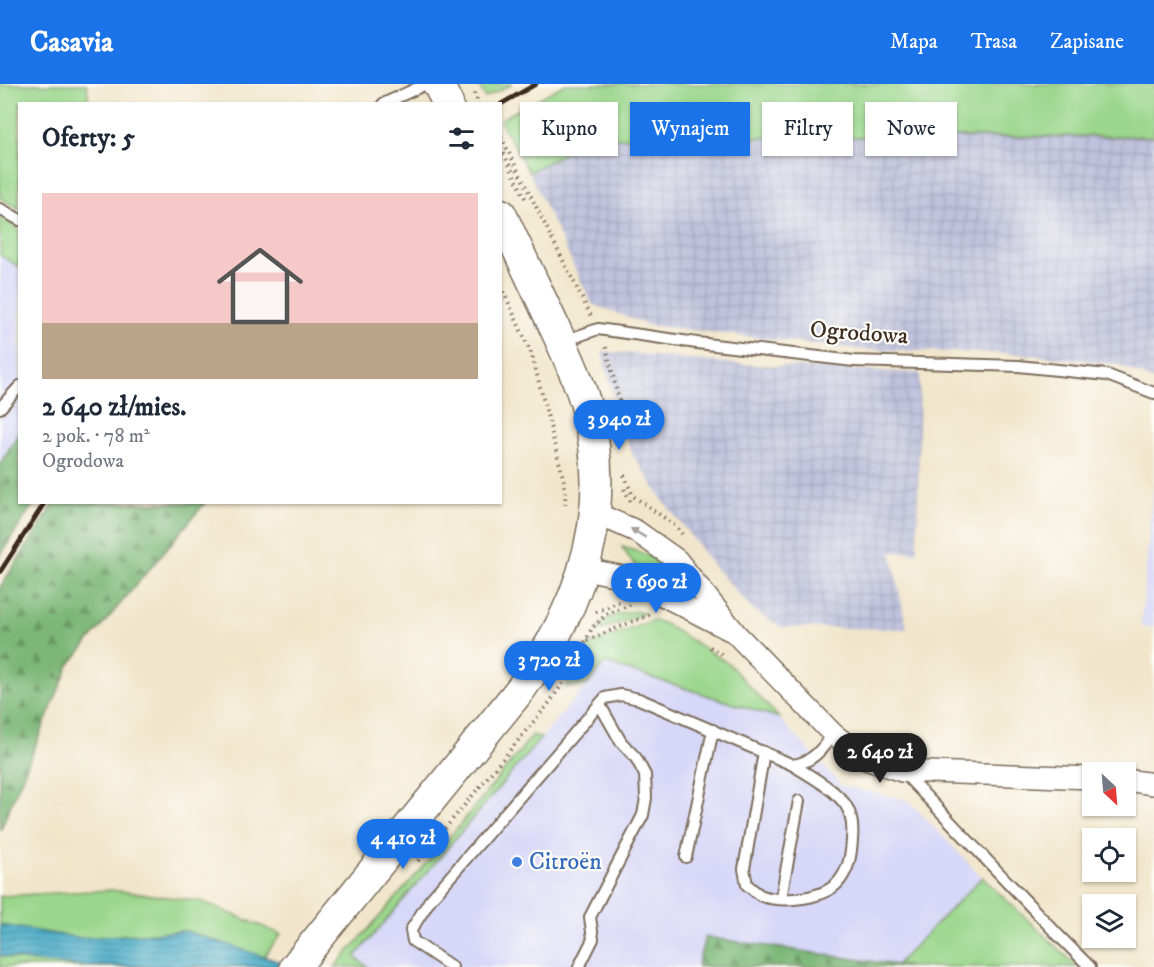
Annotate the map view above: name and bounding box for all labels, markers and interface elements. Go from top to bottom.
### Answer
text: Casavia [30,25,113,60]
text: Mapa [890,29,938,55]
text: Trasa [971,29,1017,55]
text: Zapisane [1050,29,1124,55]
chip: Kupno [520,102,618,156]
chip: Wynajem [630,102,750,156]
chip: Filtry [762,102,853,156]
chip: Nowe [865,102,957,156]
text: Oferty: 5 [42,122,135,155]
icon: filters [445,122,478,155]
icon: home [206,232,314,340]
street label: Ogrodowa [809,315,910,351]
text: 2 640 zł/mies. [42,391,186,424]
pin: 3 940 zł [557,400,681,451]
text: 3 940 zł [588,407,650,432]
text: 2 pok. · 78 m² [42,424,150,449]
text: Ogrodowa [42,449,124,474]
one-way arrow [630,527,646,538]
pin: 1 690 zł [594,563,718,614]
text: 1 690 zł [625,570,687,595]
pin: 3 720 zł [487,641,611,692]
text: 3 720 zł [518,648,580,673]
pin: 2 640 zł [818,733,942,784]
text: 2 640 zł [847,740,913,765]
north arrow [1082,762,1136,816]
map controls [1082,762,1136,948]
pin: 4 410 zł [341,819,465,870]
text: 4 410 zł [371,826,435,851]
button: locate [1082,828,1136,882]
place label: Citroën [529,847,602,877]
marker: Citroën [510,855,524,869]
button: layers [1082,894,1136,948]

